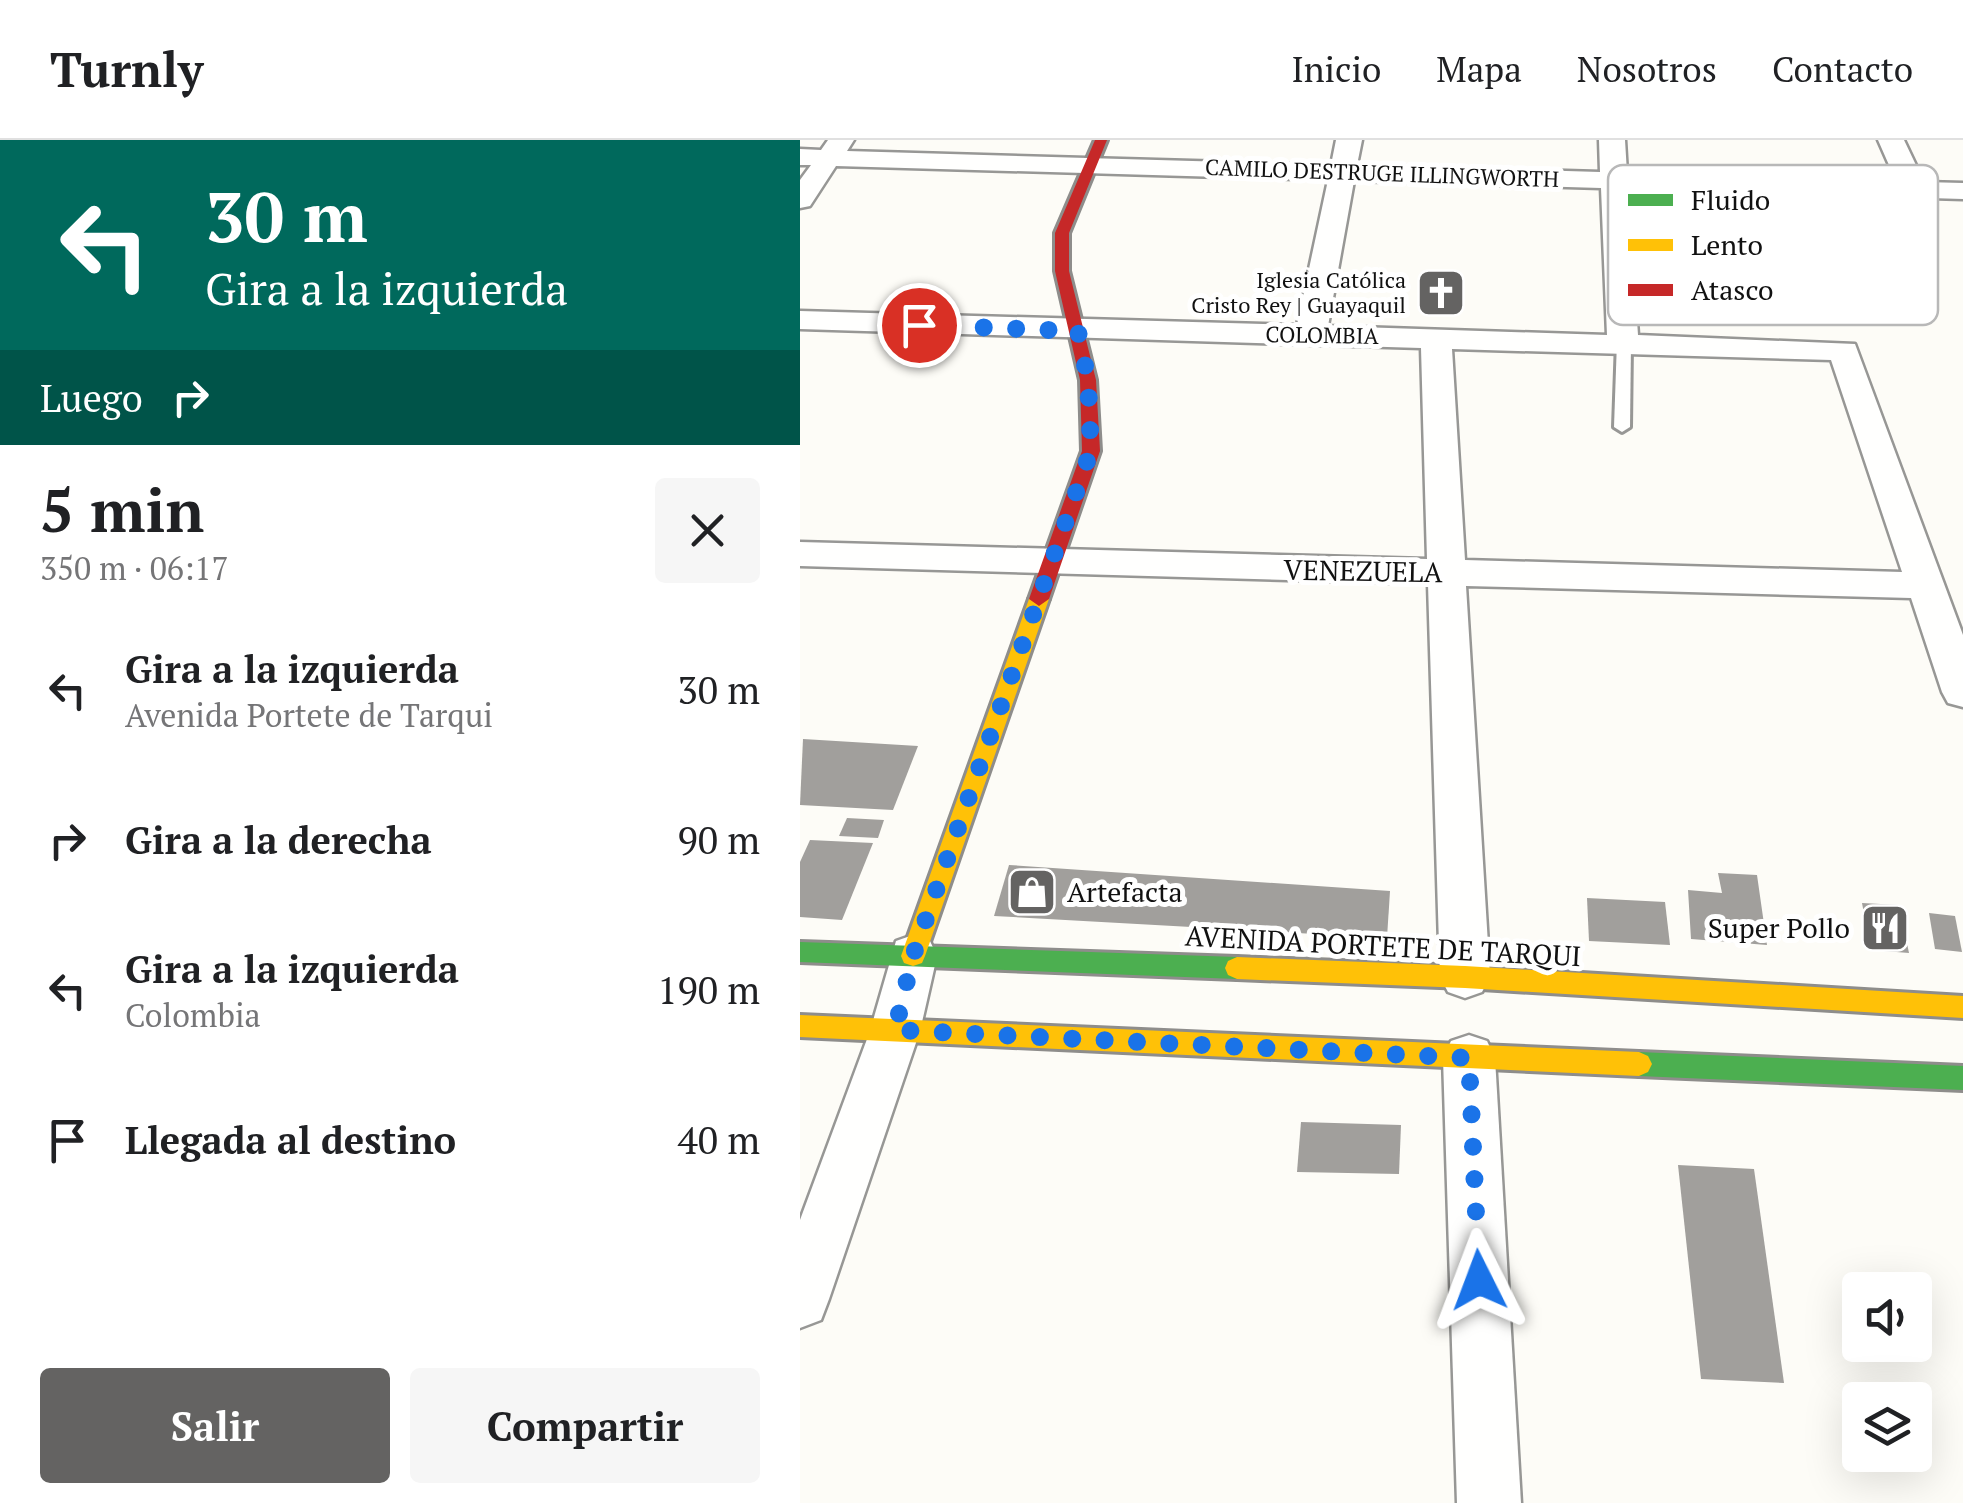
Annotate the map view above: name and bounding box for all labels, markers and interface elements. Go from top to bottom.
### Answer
text: Turnly [50,37,203,101]
text: Inicio [1291,46,1381,92]
text: Mapa [1436,46,1522,92]
text: Nosotros [1577,46,1717,92]
text: Contacto [1772,46,1913,92]
street label: CAMILO DESTRUGE ILLINGWORTH [1205,152,1559,193]
legend [1608,165,1938,325]
text: 30 m [205,169,368,262]
icon: left [40,180,170,310]
text: Fluido [1691,181,1770,218]
text: Lento [1691,226,1763,263]
text: Gira a la izquierda [205,258,568,318]
place label: Iglesia Católica Cristo Rey | Guayaquil [1191,265,1406,319]
church icon: Iglesia Católica Cristo Rey | Guayaquil [1415,267,1467,319]
text: Atasco [1691,271,1773,308]
pin [877,283,962,368]
icon: arrive [892,298,947,353]
street label: COLOMBIA [1265,319,1380,350]
icon: right [163,370,218,425]
text: Luego [40,373,143,423]
text: 5 min [40,470,204,549]
button: close [655,478,760,583]
text: 350 m · 06:17 [40,547,228,589]
street label: VENEZUELA [1283,551,1444,590]
text: Gira a la izquierda [125,644,459,694]
icon: left [40,663,95,718]
text: 30 m [677,665,760,715]
text: Avenida Portete de Tarqui [125,694,493,736]
icon: right [40,813,95,868]
text: Gira a la derecha [125,815,432,865]
text: 90 m [677,815,760,865]
shop icon: Artefacta [1006,866,1058,918]
place label: Artefacta [1067,873,1183,910]
restaurant icon: Super Pollo [1859,902,1911,954]
place label: Super Pollo [1708,909,1850,946]
street label: AVENIDA PORTETE DE TARQUI [1184,917,1582,974]
text: Gira a la izquierda [125,944,459,994]
icon: left [40,963,95,1018]
text: 190 m [657,965,760,1015]
text: Colombia [125,994,261,1036]
icon: arrive [40,1113,95,1168]
text: Llegada al destino [125,1115,456,1165]
text: 40 m [677,1115,760,1165]
position arrow [1427,1228,1531,1332]
map controls [1842,1272,1932,1472]
button: sound [1842,1272,1932,1362]
button: Salir [40,1368,390,1483]
button: Compartir [410,1368,760,1483]
button: layers [1842,1382,1932,1472]

